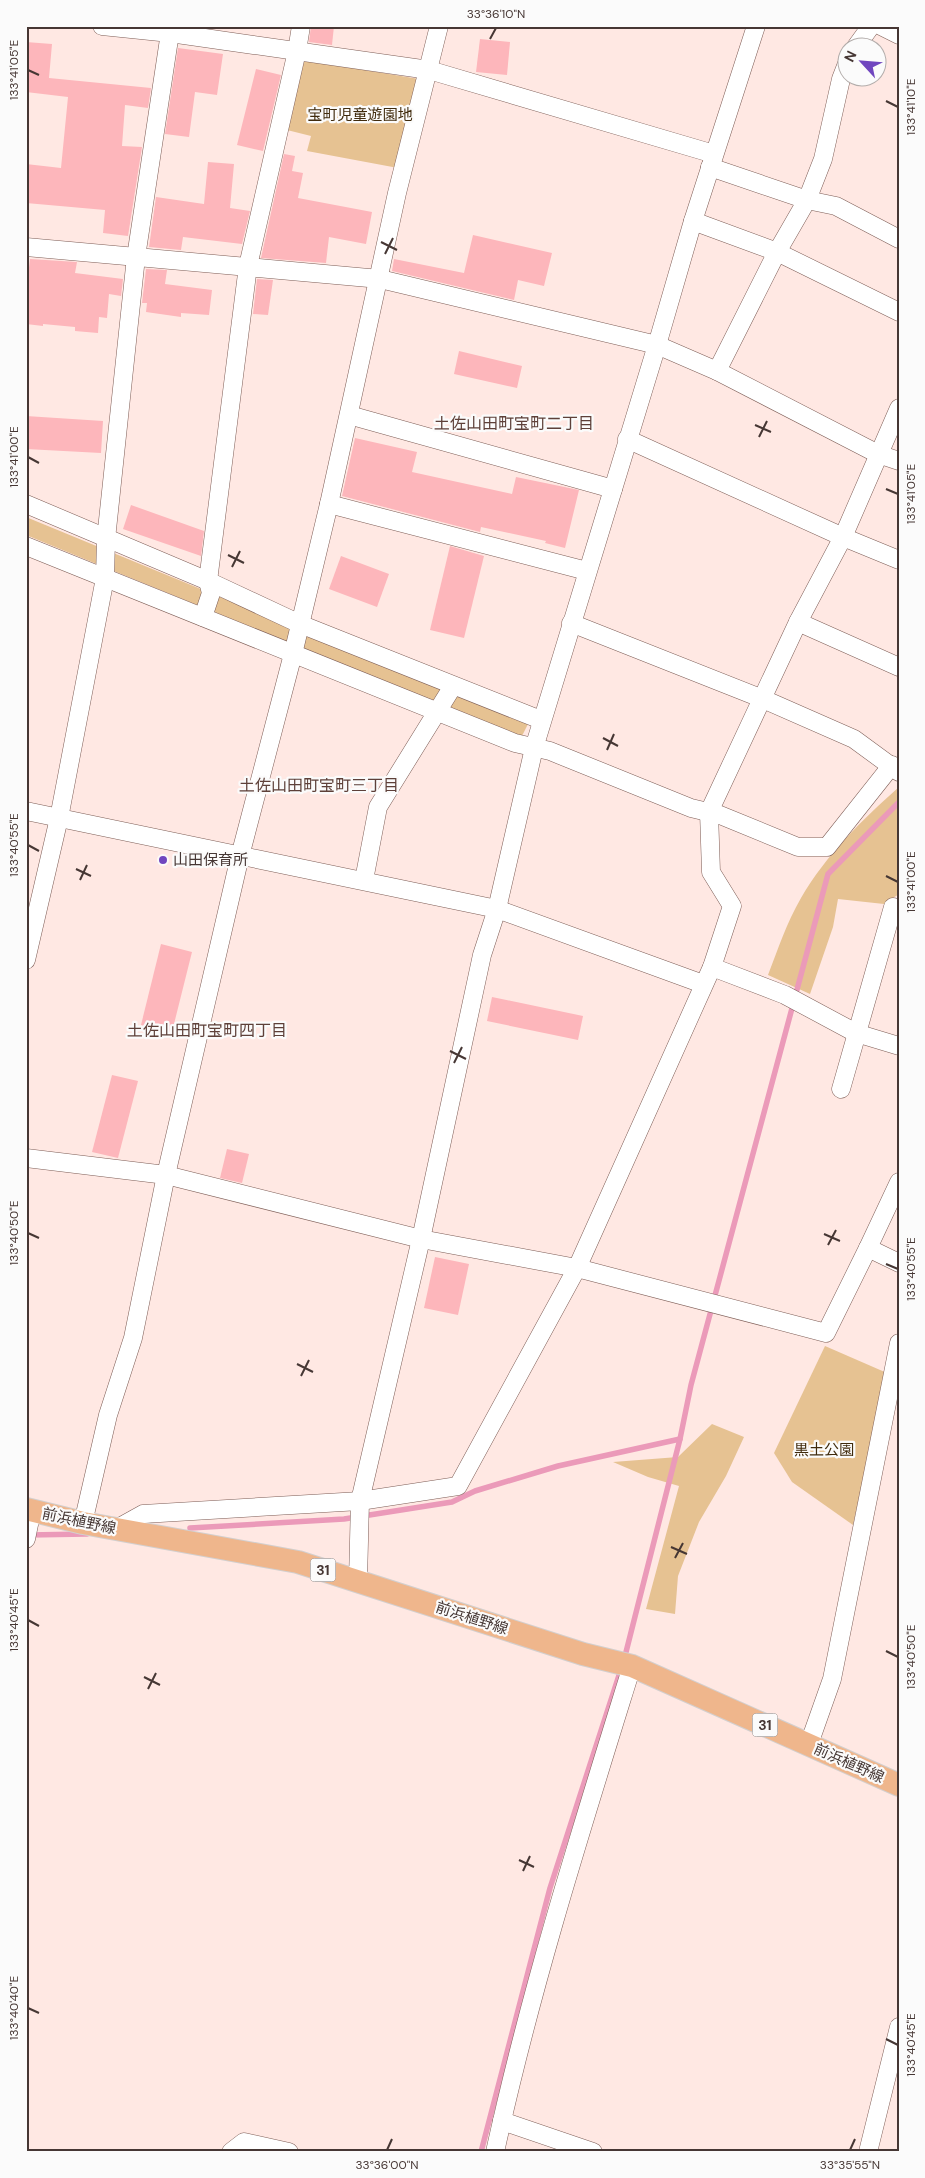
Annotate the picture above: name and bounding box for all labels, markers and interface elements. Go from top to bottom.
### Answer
text: 33°36'10"N [467,6,525,22]
north arrow [838,38,888,88]
text: 133°41'05"E [6,39,22,100]
text: N [840,48,861,65]
text: 133°41'10"E [903,78,919,136]
park label: 宝町児童遊園地 [307,105,413,125]
district label: 土佐山田町宝町二丁目 [434,413,594,434]
text: 133°41'00"E [6,426,22,488]
text: 133°41'05"E [903,463,919,524]
district label: 土佐山田町宝町三丁目 [239,775,399,796]
text: 133°40'55"E [6,813,22,877]
place label: 山田保育所 [173,850,248,870]
text: 133°41'00"E [903,851,919,913]
marker: 山田保育所 [157,854,169,866]
district label: 土佐山田町宝町四丁目 [127,1020,287,1041]
text: 133°40'50"E [6,1200,22,1265]
text: 133°40'55"E [903,1237,919,1301]
park label: 黒土公園 [794,1440,854,1460]
street label: 前浜植野線 [40,1503,118,1539]
road number: 31 [310,1558,336,1582]
text: 133°40'45"E [6,1588,22,1652]
street label: 前浜植野線 [433,1597,511,1639]
text: 133°40'50"E [903,1624,919,1689]
road number: 31 [752,1714,778,1736]
street label: 前浜植野線 [811,1739,887,1787]
text: 133°40'40"E [6,1975,22,2040]
text: 133°40'45"E [903,2013,919,2077]
text: 33°36'00"N [355,2157,419,2173]
text: 33°35'55"N [820,2157,880,2173]

